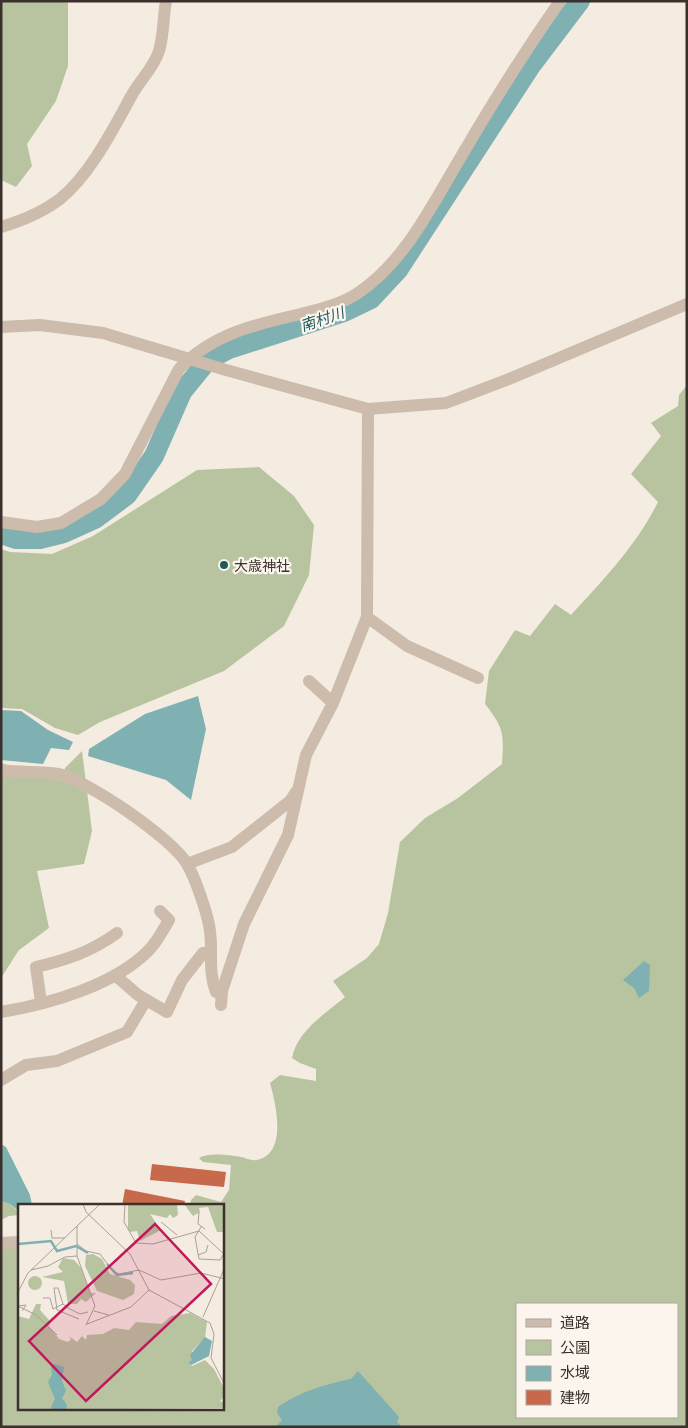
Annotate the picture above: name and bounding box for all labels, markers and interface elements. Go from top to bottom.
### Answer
water label: 南村川 [298,302,348,335]
place label: 大歳神社 [234,557,290,574]
marker: 大歳神社 [218,559,230,571]
inset map [18,1204,224,1410]
legend [516,1303,678,1418]
text: 道路 [560,1313,590,1332]
text: 公園 [560,1338,590,1357]
text: 水域 [560,1363,590,1382]
text: 建物 [560,1388,590,1407]

